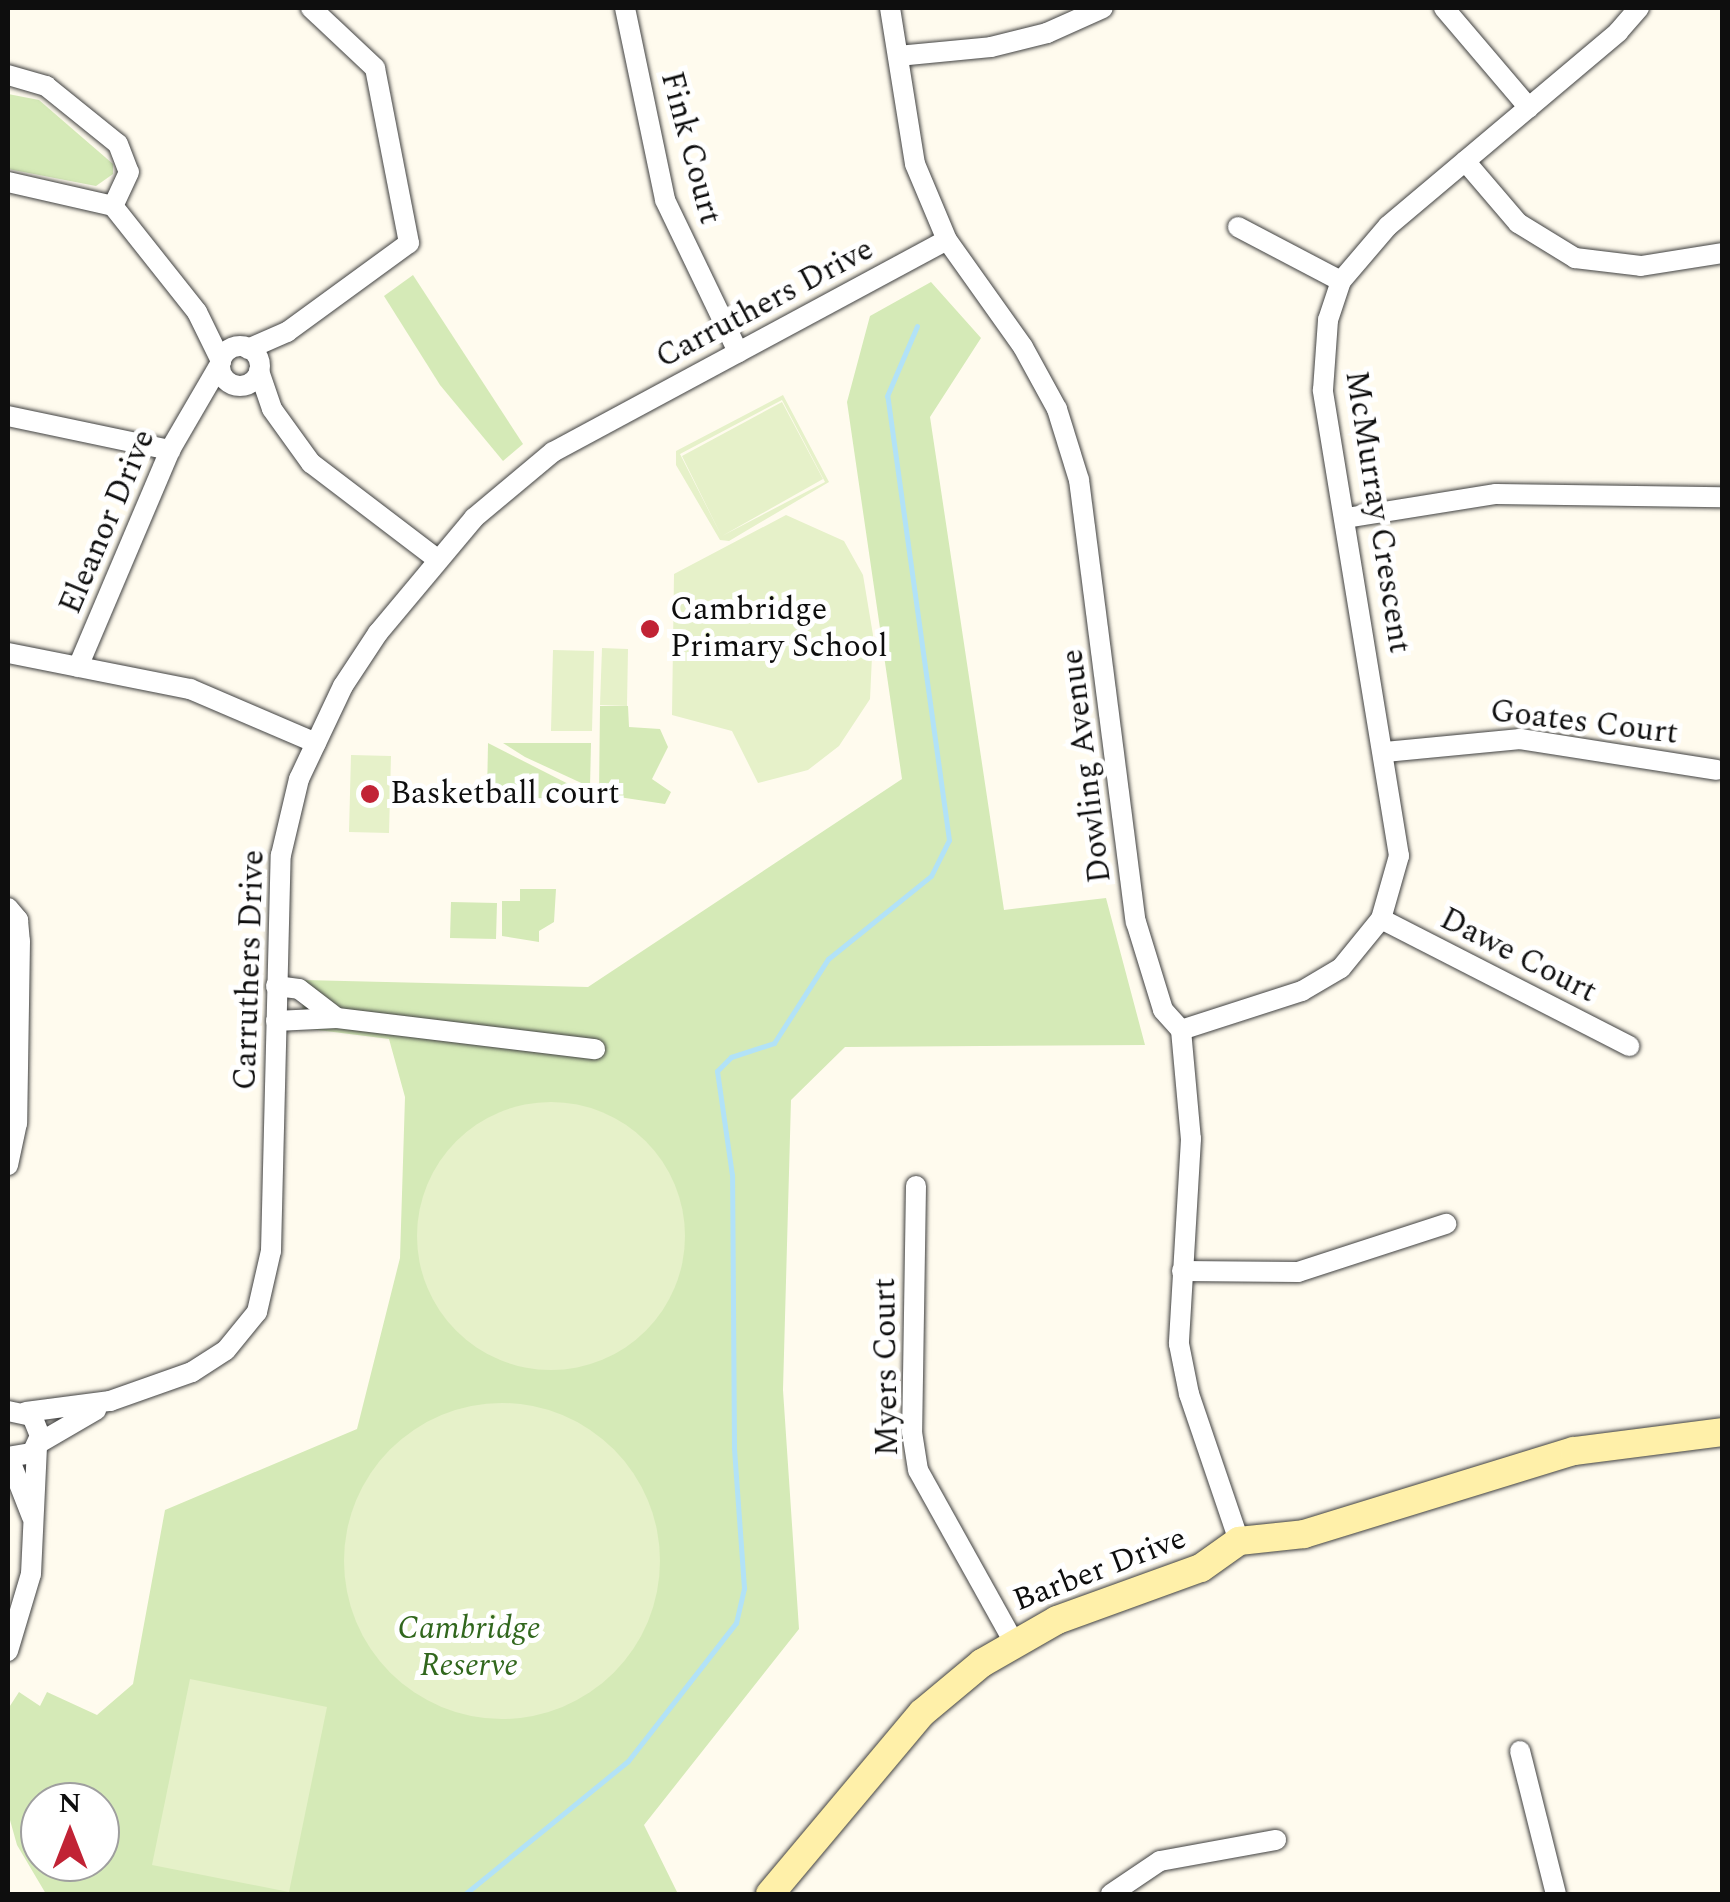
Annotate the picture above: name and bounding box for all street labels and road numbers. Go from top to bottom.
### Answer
street label: Fink Court [651,68,729,228]
street label: Carruthers Drive [650,231,880,377]
street label: McMurray Crescent [1336,368,1418,656]
street label: Eleanor Drive [52,424,164,620]
street label: Dowling Avenue [1054,647,1120,885]
street label: Goates Court [1488,692,1680,754]
street label: Carruthers Drive [227,849,273,1091]
street label: Dawe Court [1433,900,1603,1012]
street label: Myers Court [866,1277,908,1457]
street label: Barber Drive [1008,1519,1192,1621]

